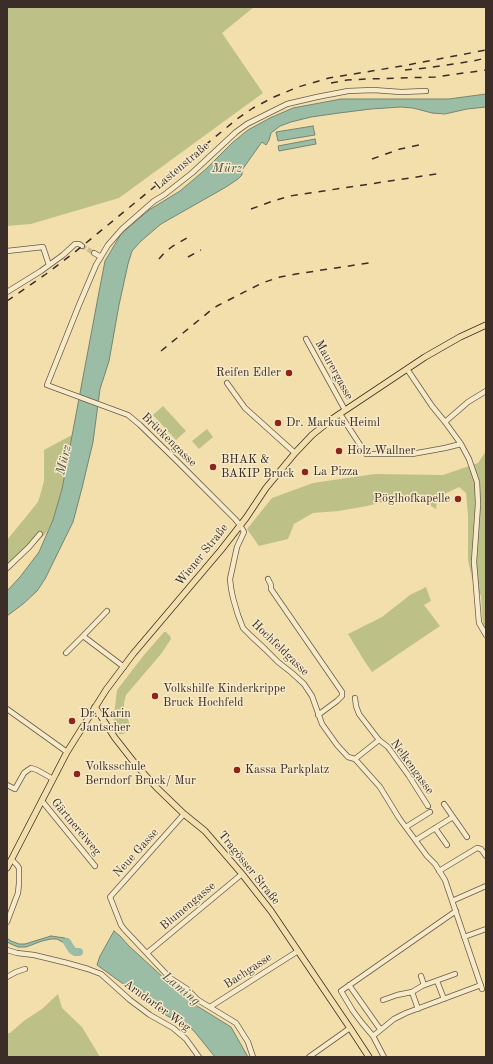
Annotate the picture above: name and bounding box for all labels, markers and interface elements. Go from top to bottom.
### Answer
street label: Lastenstraße [152,139,212,193]
water label: Mürz [212,161,242,177]
street label: Maurergasse [312,338,356,402]
place label: Reifen Edler [216,366,281,380]
marker: Reifen Edler [284,368,294,378]
street label: Brückengasse [138,410,200,470]
place label: Dr. Markus Heiml [286,416,380,430]
marker: Dr. Markus Heiml [273,418,283,428]
water label: Mürz [53,443,75,477]
place label: Holz Wallner [347,444,415,458]
marker: Holz Wallner [334,446,344,456]
place label: BHAK & BAKIP Bruck [221,453,294,481]
marker: BHAK & BAKIP Bruck [208,462,218,472]
place label: La Pizza [313,465,358,479]
marker: La Pizza [300,467,310,477]
place label: Pöglhofkapelle [374,492,450,506]
marker: Pöglhofkapelle [453,494,463,504]
street label: Wiener Straße [173,521,231,589]
street label: Hochfeldgasse [248,617,312,679]
place label: Volkshilfe Kinderkrippe Bruck Hochfeld [163,682,285,710]
marker: Volkshilfe Kinderkrippe Bruck Hochfeld [150,691,160,701]
place label: Dr. Karin Jantscher [80,707,131,735]
marker: Dr. Karin Jantscher [67,716,77,726]
street label: Nelkengasse [387,737,437,797]
place label: Volksschule Berndorf Bruck/ Mur [85,760,196,788]
place label: Kassa Parkplatz [245,763,329,777]
marker: Kassa Parkplatz [232,765,242,775]
marker: Volksschule Berndorf Bruck/ Mur [72,769,82,779]
street label: Gärtnereiweg [48,796,104,858]
street label: Neue Gasse [110,826,162,880]
street label: Tragösser Straße [215,828,283,908]
street label: Blumengasse [157,879,219,933]
street label: Bachgasse [221,950,275,992]
water label: Laming [159,969,203,1009]
street label: Arndorfer Weg [121,977,193,1035]

